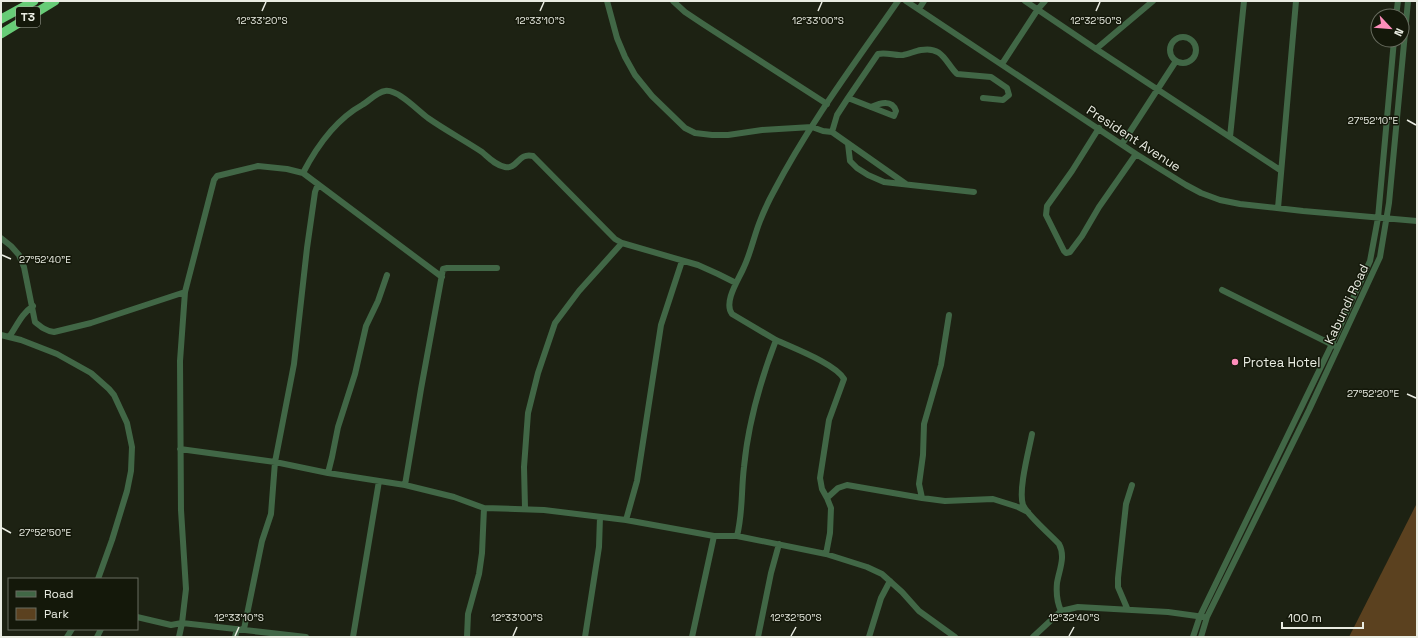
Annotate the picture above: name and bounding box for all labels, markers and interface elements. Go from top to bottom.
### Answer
road number: T3 [16,7,40,27]
north arrow [1370,8,1410,48]
text: 12°33'20"S [236,14,288,27]
text: 12°33'10"S [515,14,565,27]
text: 12°33'00"S [792,14,844,27]
text: 12°32'50"S [1070,14,1122,27]
text: N [1391,26,1407,39]
street label: President Avenue [1083,102,1184,175]
text: 27°52'10"E [1348,114,1399,127]
text: 27°52'40"E [19,253,71,266]
street label: Kabundi Road [1320,261,1372,347]
place label: Protea Hotel [1243,354,1320,371]
marker: Protea Hotel [1230,357,1240,367]
text: 27°52'20"E [1347,387,1399,400]
text: 27°52'50"E [19,526,71,539]
legend [8,578,138,630]
text: Road [44,586,73,602]
scale bar [1282,604,1363,630]
text: Park [44,606,69,622]
text: 100 m [1288,610,1322,626]
text: 12°33'10"S [214,611,264,624]
text: 12°33'00"S [491,611,543,624]
text: 12°32'50"S [770,611,822,624]
text: 12°32'40"S [1048,611,1100,624]

